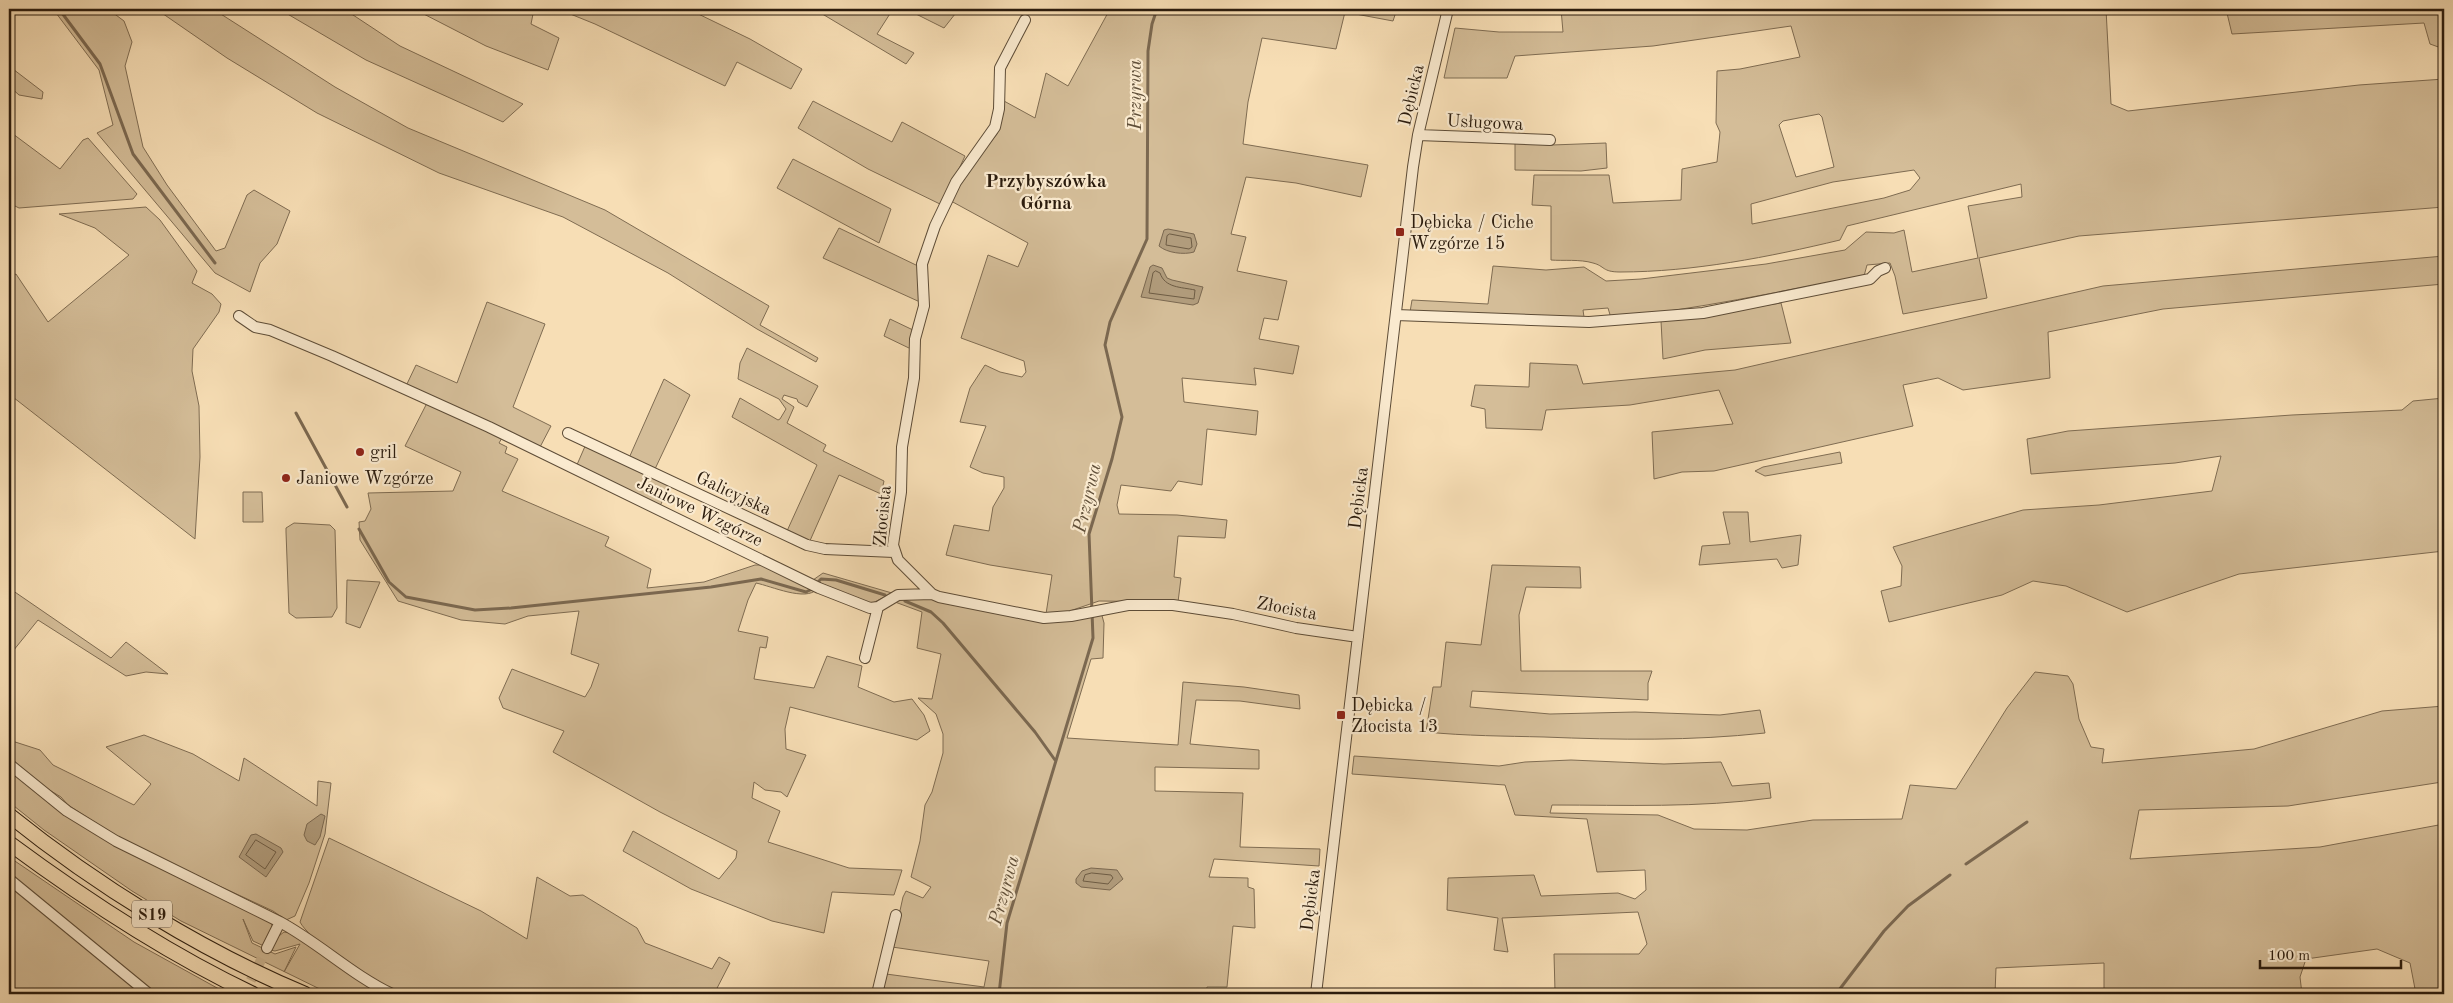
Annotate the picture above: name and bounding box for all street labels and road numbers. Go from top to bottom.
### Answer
street label: Dębicka [1396,63,1428,128]
street label: Usługowa [1446,112,1524,134]
street label: Dębicka [1346,466,1372,530]
street label: Galicyjska [693,469,774,519]
street label: Janiowe Wzgórze [634,474,765,550]
street label: Złocista [871,485,895,547]
street label: Złocista [1255,594,1319,624]
street label: Dębicka [1298,868,1324,932]
road number: S19 [132,901,172,928]

